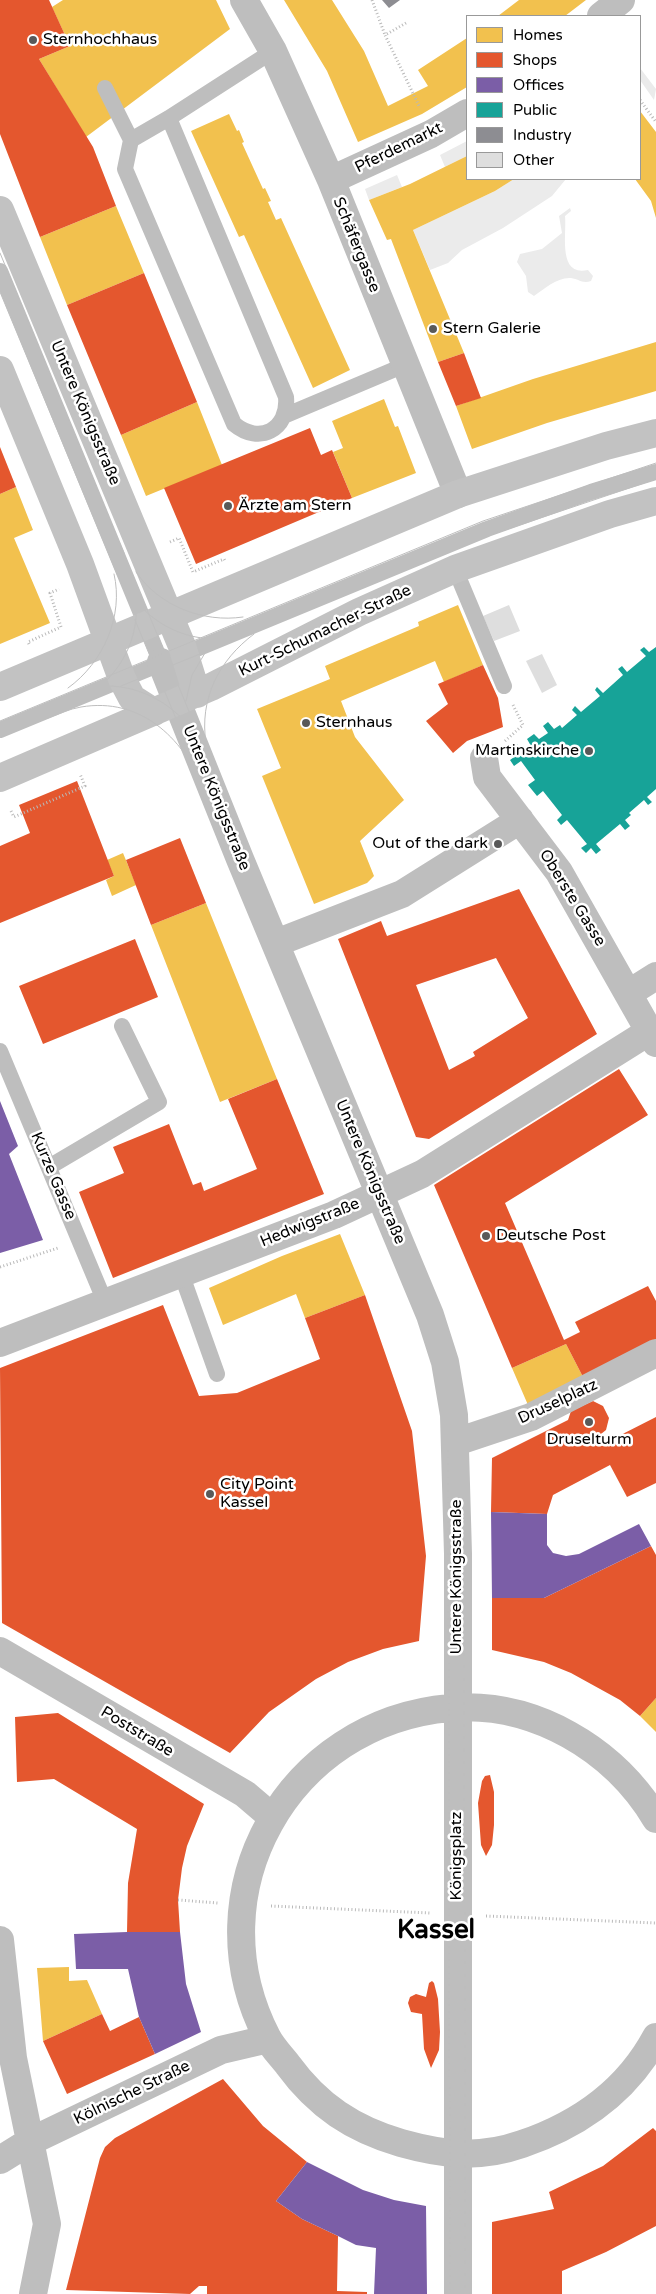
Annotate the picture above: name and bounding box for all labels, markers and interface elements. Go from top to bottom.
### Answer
legend [466,15,641,180]
text: Homes [513,26,563,44]
place label: Sternhochhaus [43,30,157,50]
marker: Sternhochhaus [27,34,39,46]
text: Shops [513,51,557,69]
text: Offices [513,76,564,94]
text: Public [513,101,557,119]
street label: Pferdemarkt [352,119,446,177]
text: Industry [513,126,572,144]
text: Other [513,151,554,169]
street label: Schäfergasse [328,195,384,295]
place label: Stern Galerie [443,319,541,339]
marker: Stern Galerie [427,323,439,335]
street label: Untere Königsstraße [46,338,124,488]
place label: Ärzte am Stern [238,496,351,516]
marker: Ärzte am Stern [222,500,234,512]
street label: Kurt-Schumacher-Straße [236,581,414,681]
place label: Sternhaus [316,713,393,733]
marker: Sternhaus [300,717,312,729]
street label: Untere Königsstraße [178,722,254,874]
place label: Martinskirche [475,741,579,761]
marker: Martinskirche [583,745,595,757]
place label: Out of the dark [372,834,488,854]
marker: Out of the dark [492,838,504,850]
street label: Oberste Gasse [535,846,609,950]
street label: Untere Königsstraße [331,1097,409,1247]
street label: Kurze Gasse [26,1129,80,1223]
street label: Hedwigstraße [258,1194,362,1252]
place label: Deutsche Post [496,1226,606,1246]
marker: Deutsche Post [480,1230,492,1242]
street label: Druselplatz [515,1375,601,1429]
marker: Druselturm [583,1416,595,1428]
place label: Druselturm [546,1430,632,1450]
place label: City Point Kassel [220,1475,294,1513]
marker: City Point Kassel [204,1488,216,1500]
street label: Untere Königsstraße [447,1499,467,1655]
street label: Poststraße [97,1703,177,1761]
street label: Königsplatz [447,1812,467,1900]
district label: Kassel [397,1915,475,1947]
street label: Kölnische Straße [71,2057,193,2129]

